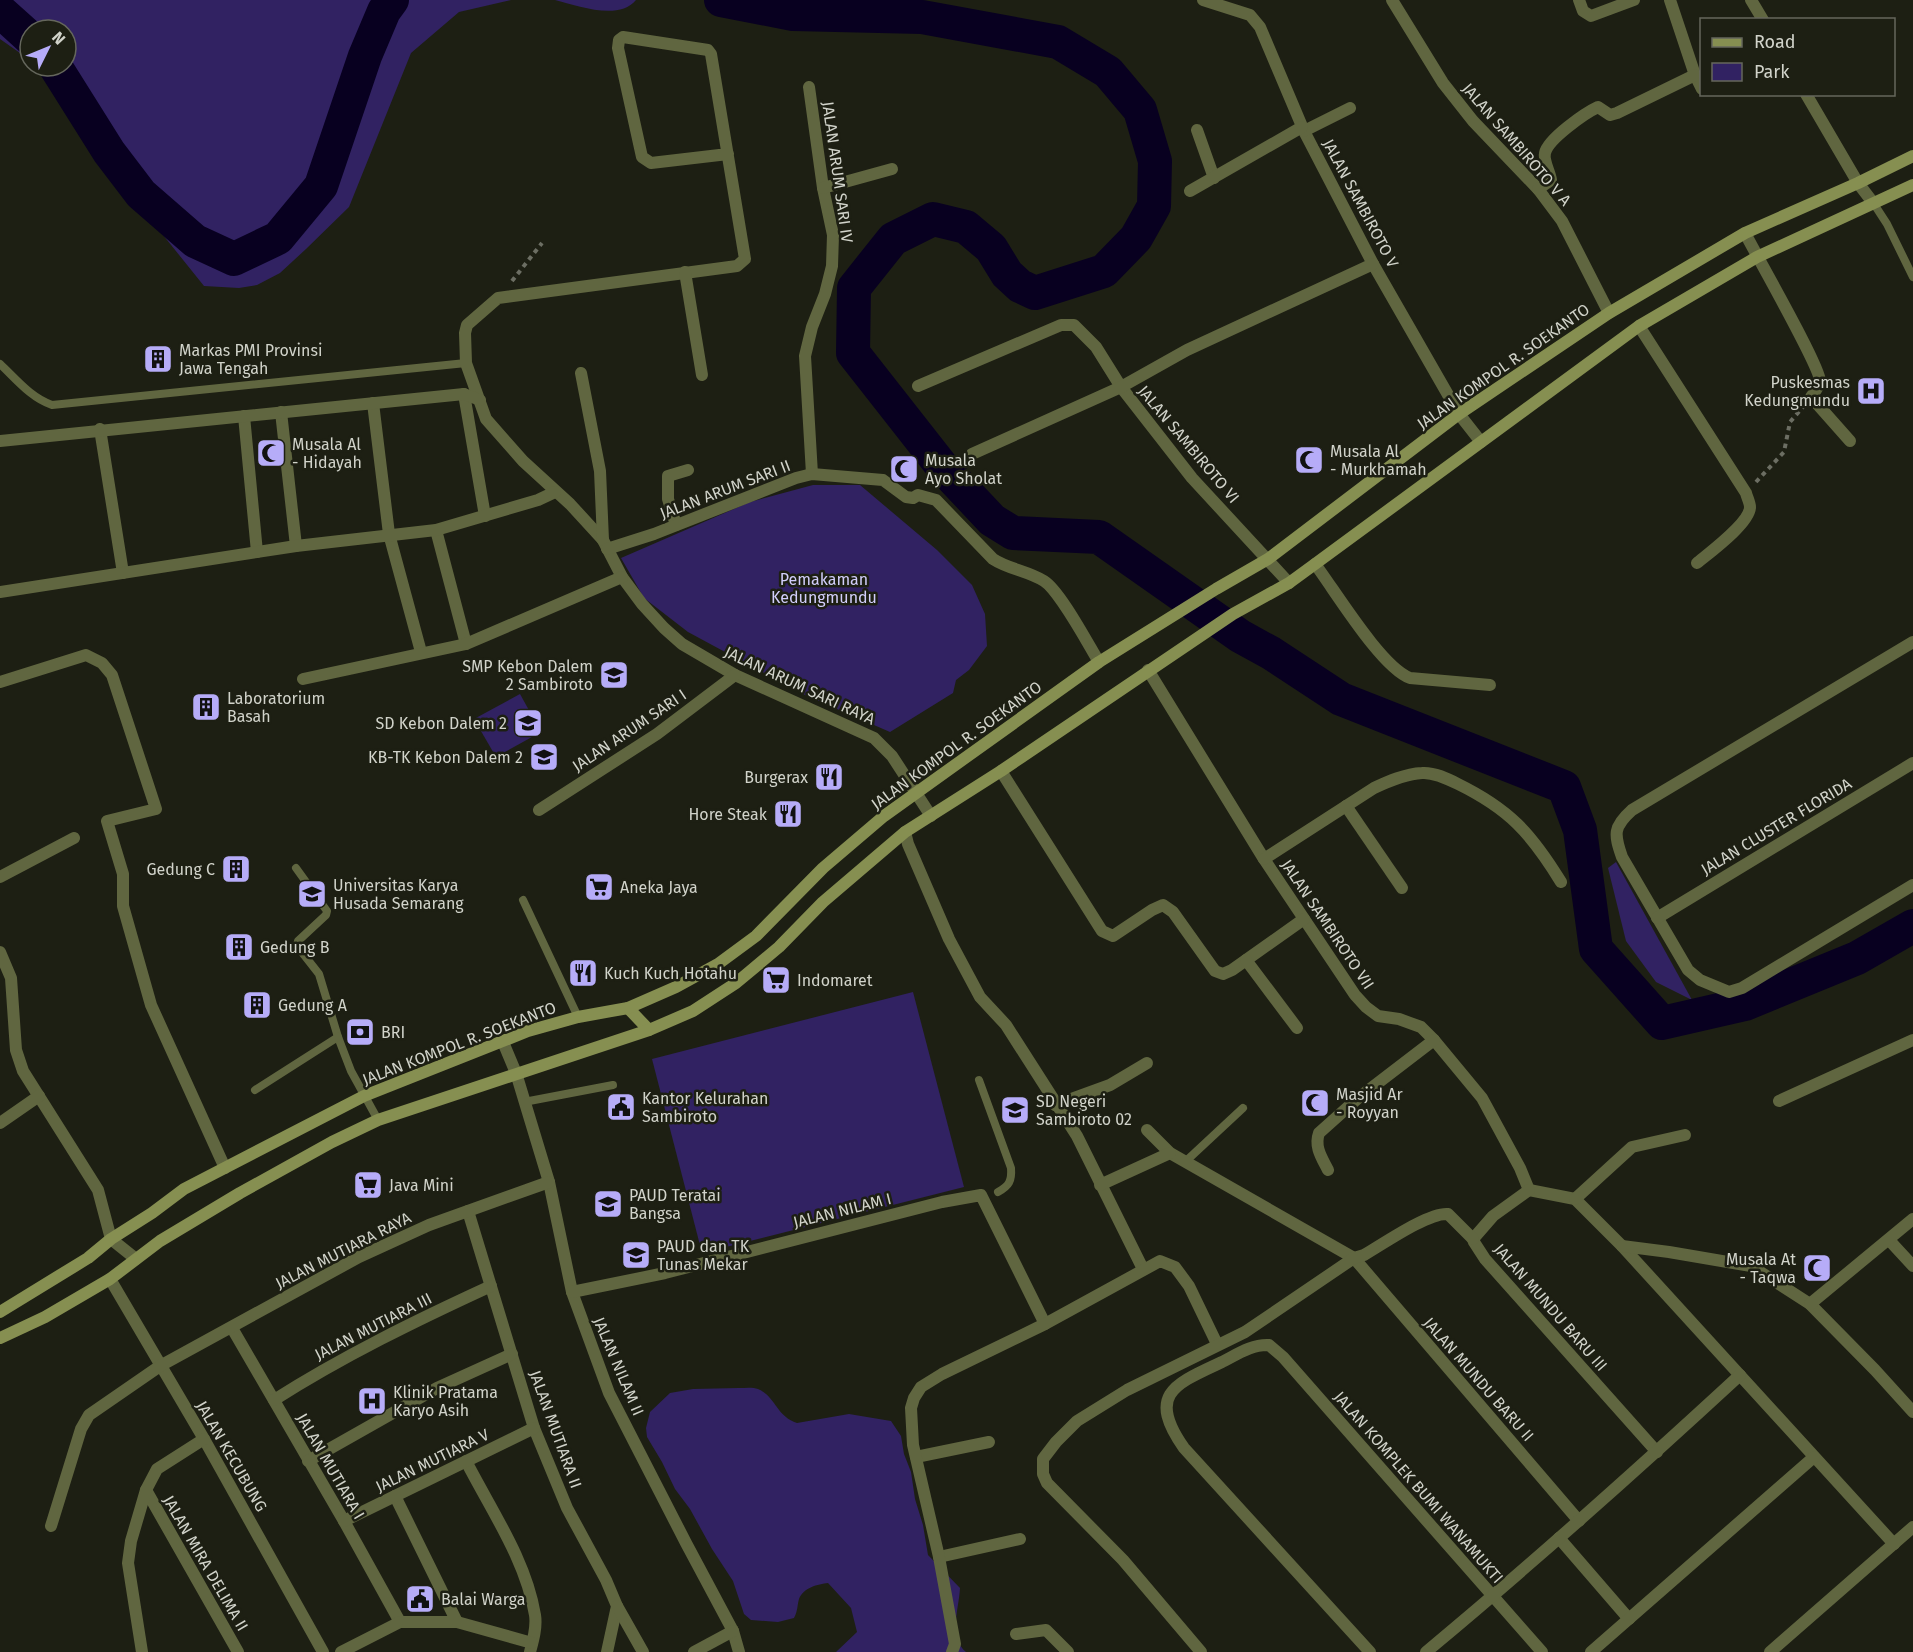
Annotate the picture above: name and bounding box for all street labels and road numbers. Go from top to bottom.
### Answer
street label: JALAN SAMBIROTO V A [1458,79,1576,210]
street label: JALAN ARUM SARI IV [818,100,857,244]
street label: JALAN SAMBIROTO V [1319,136,1403,271]
street label: JALAN KOMPOL R. SOEKANTO [1413,300,1593,433]
street label: JALAN SAMBIROTO VI [1134,382,1243,507]
street label: JALAN ARUM SARI II [657,456,793,523]
street label: JALAN ARUM SARI RAYA [721,642,879,729]
street label: JALAN KOMPOL R. SOEKANTO [867,677,1045,814]
street label: JALAN ARUM SARI I [569,685,690,776]
street label: JALAN CLUSTER FLORIDA [1697,773,1856,879]
street label: JALAN SAMBIROTO VII [1277,856,1378,993]
street label: JALAN KOMPOL R. SOEKANTO [360,998,559,1089]
street label: JALAN NILAM I [791,1189,893,1232]
street label: JALAN MUTIARA RAYA [272,1208,415,1293]
street label: JALAN MUNDU BARU III [1490,1240,1611,1375]
street label: JALAN MUTIARA III [312,1289,435,1364]
street label: JALAN MUNDU BARU II [1420,1313,1538,1445]
street label: JALAN NILAM II [589,1314,648,1418]
street label: JALAN MUTIARA II [525,1368,586,1491]
street label: JALAN KOMPLEK BUMI WANAMUKTI [1330,1387,1507,1587]
street label: JALAN KECUBUNG [192,1397,271,1515]
street label: JALAN MUTIARA I [292,1410,369,1523]
street label: JALAN MUTIARA V [373,1425,492,1496]
street label: JALAN MIRA DELIMA II [159,1492,252,1634]

